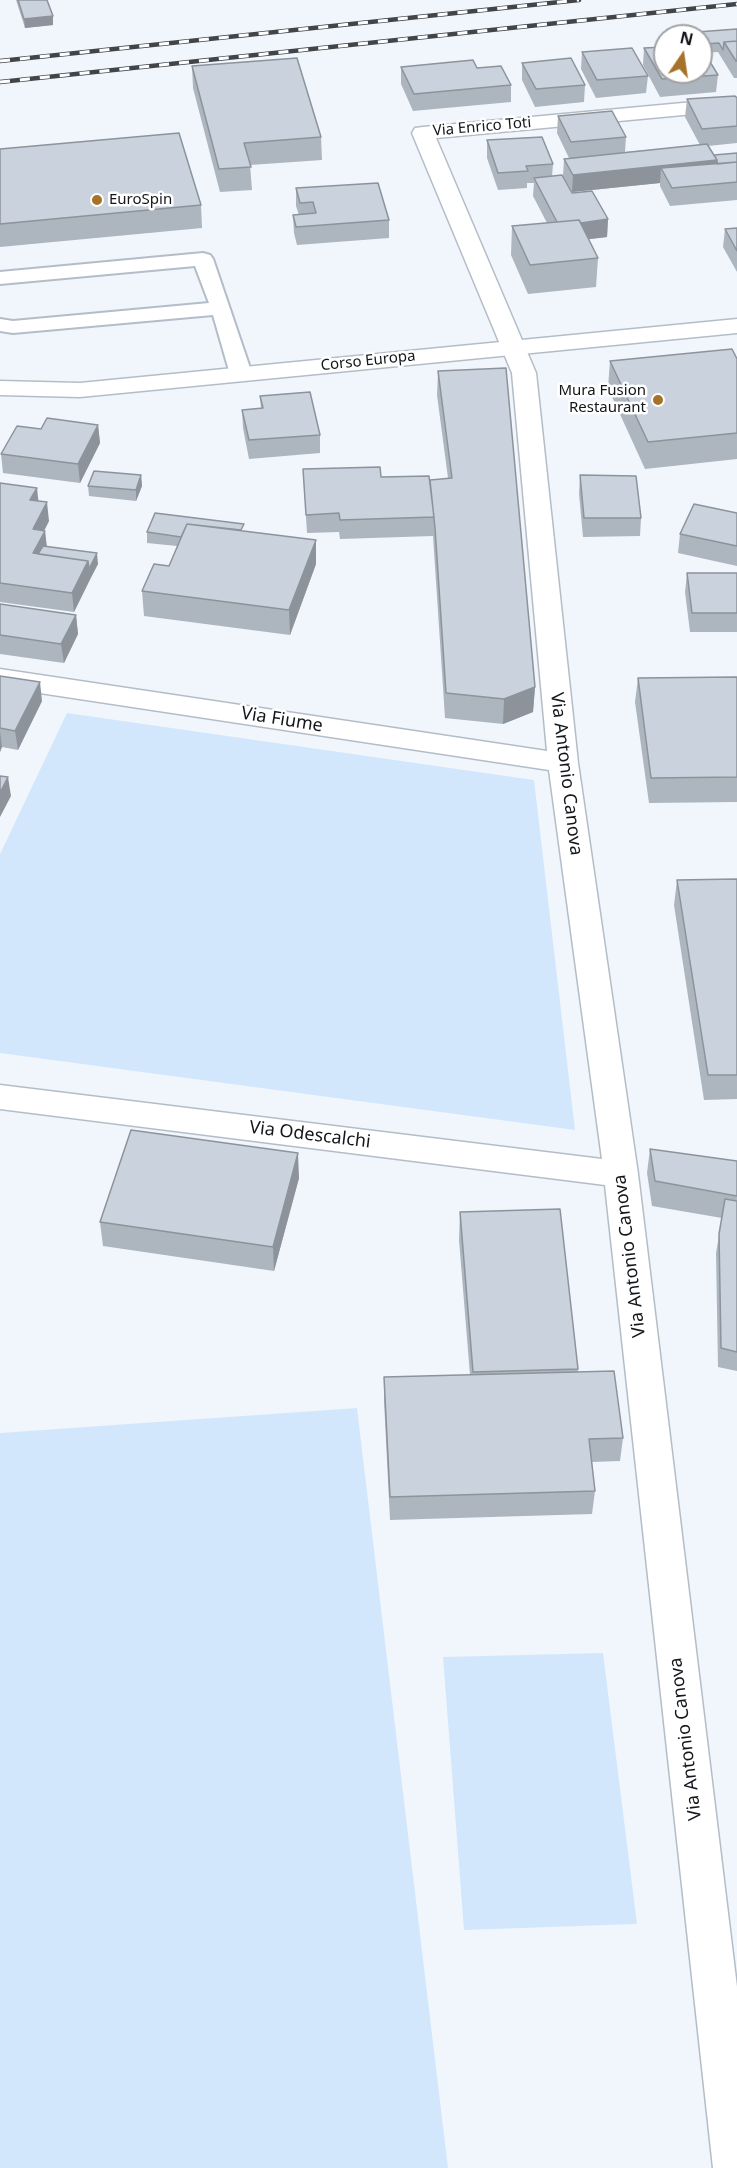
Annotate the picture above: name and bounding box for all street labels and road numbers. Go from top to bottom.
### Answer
street label: Via Enrico Toti [432,114,532,140]
street label: Corso Europa [320,347,416,375]
street label: Via Antonio Canova [545,691,587,857]
street label: Via Fiume [240,703,324,737]
street label: Via Odescalchi [248,1117,372,1153]
street label: Via Antonio Canova [609,1173,651,1339]
street label: Via Antonio Canova [665,1656,707,1822]

